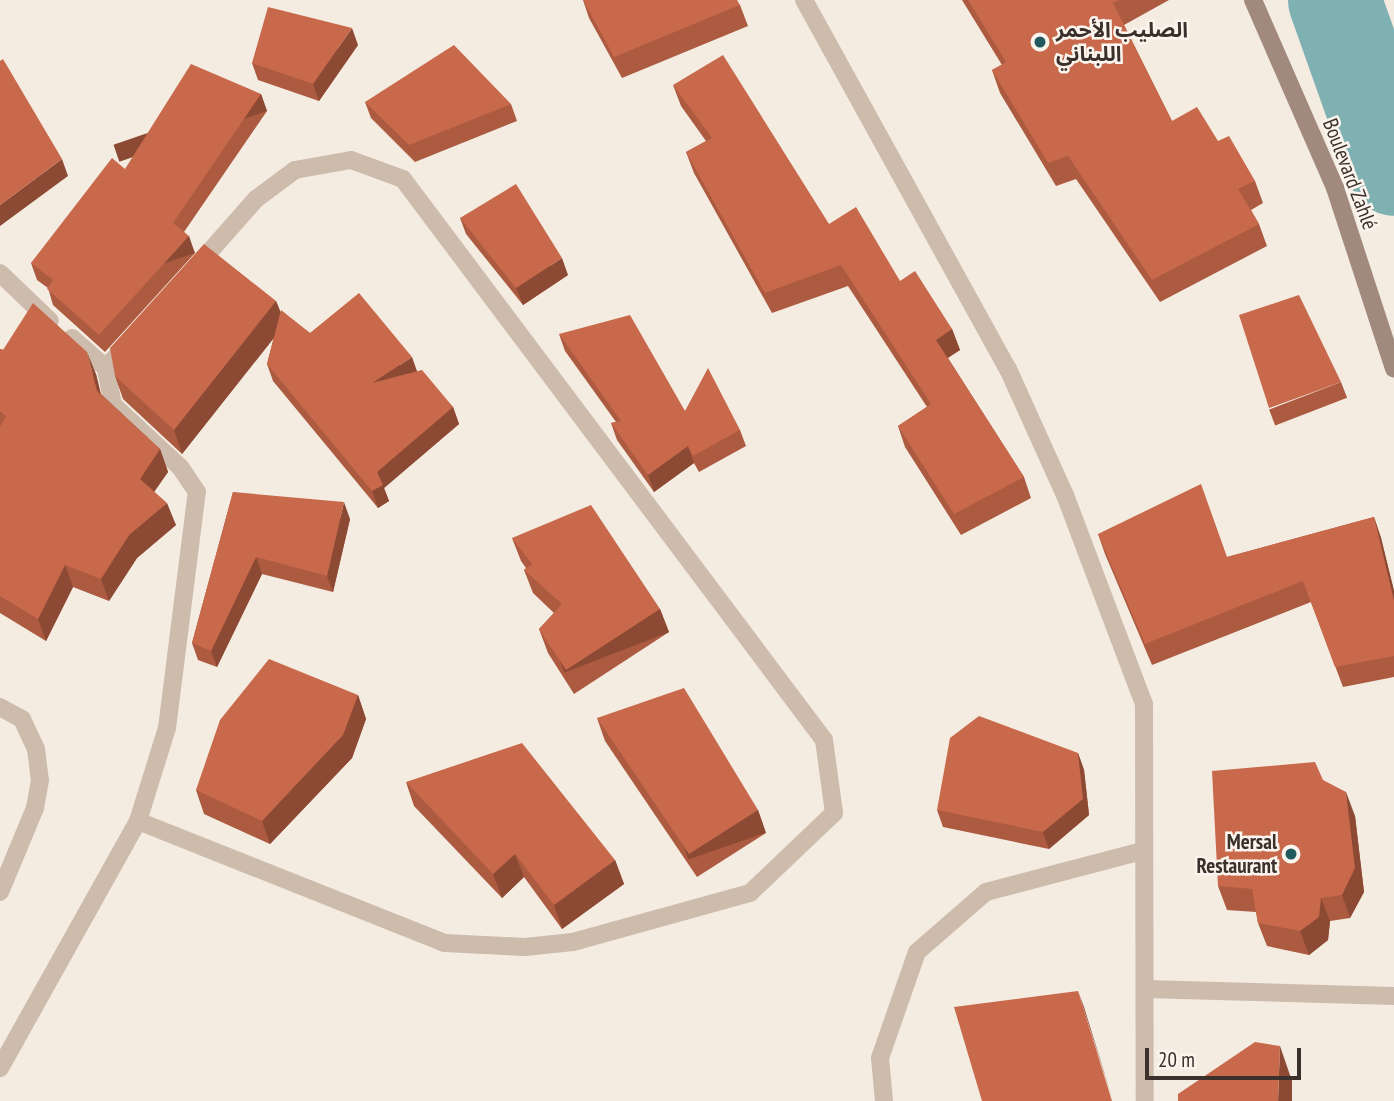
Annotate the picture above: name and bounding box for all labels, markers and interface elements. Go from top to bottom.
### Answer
place label: الصليب الأحمر اللبناني [1056,17,1188,67]
marker: الصليب الأحمر اللبناني [1030,32,1050,52]
street label: Boulevard Zahlé [1317,115,1383,233]
place label: Mersal Restaurant [1196,829,1277,879]
marker: Mersal Restaurant [1283,846,1299,862]
scale bar [1149,1034,1305,1078]
text: 20 m [1158,1046,1195,1073]

